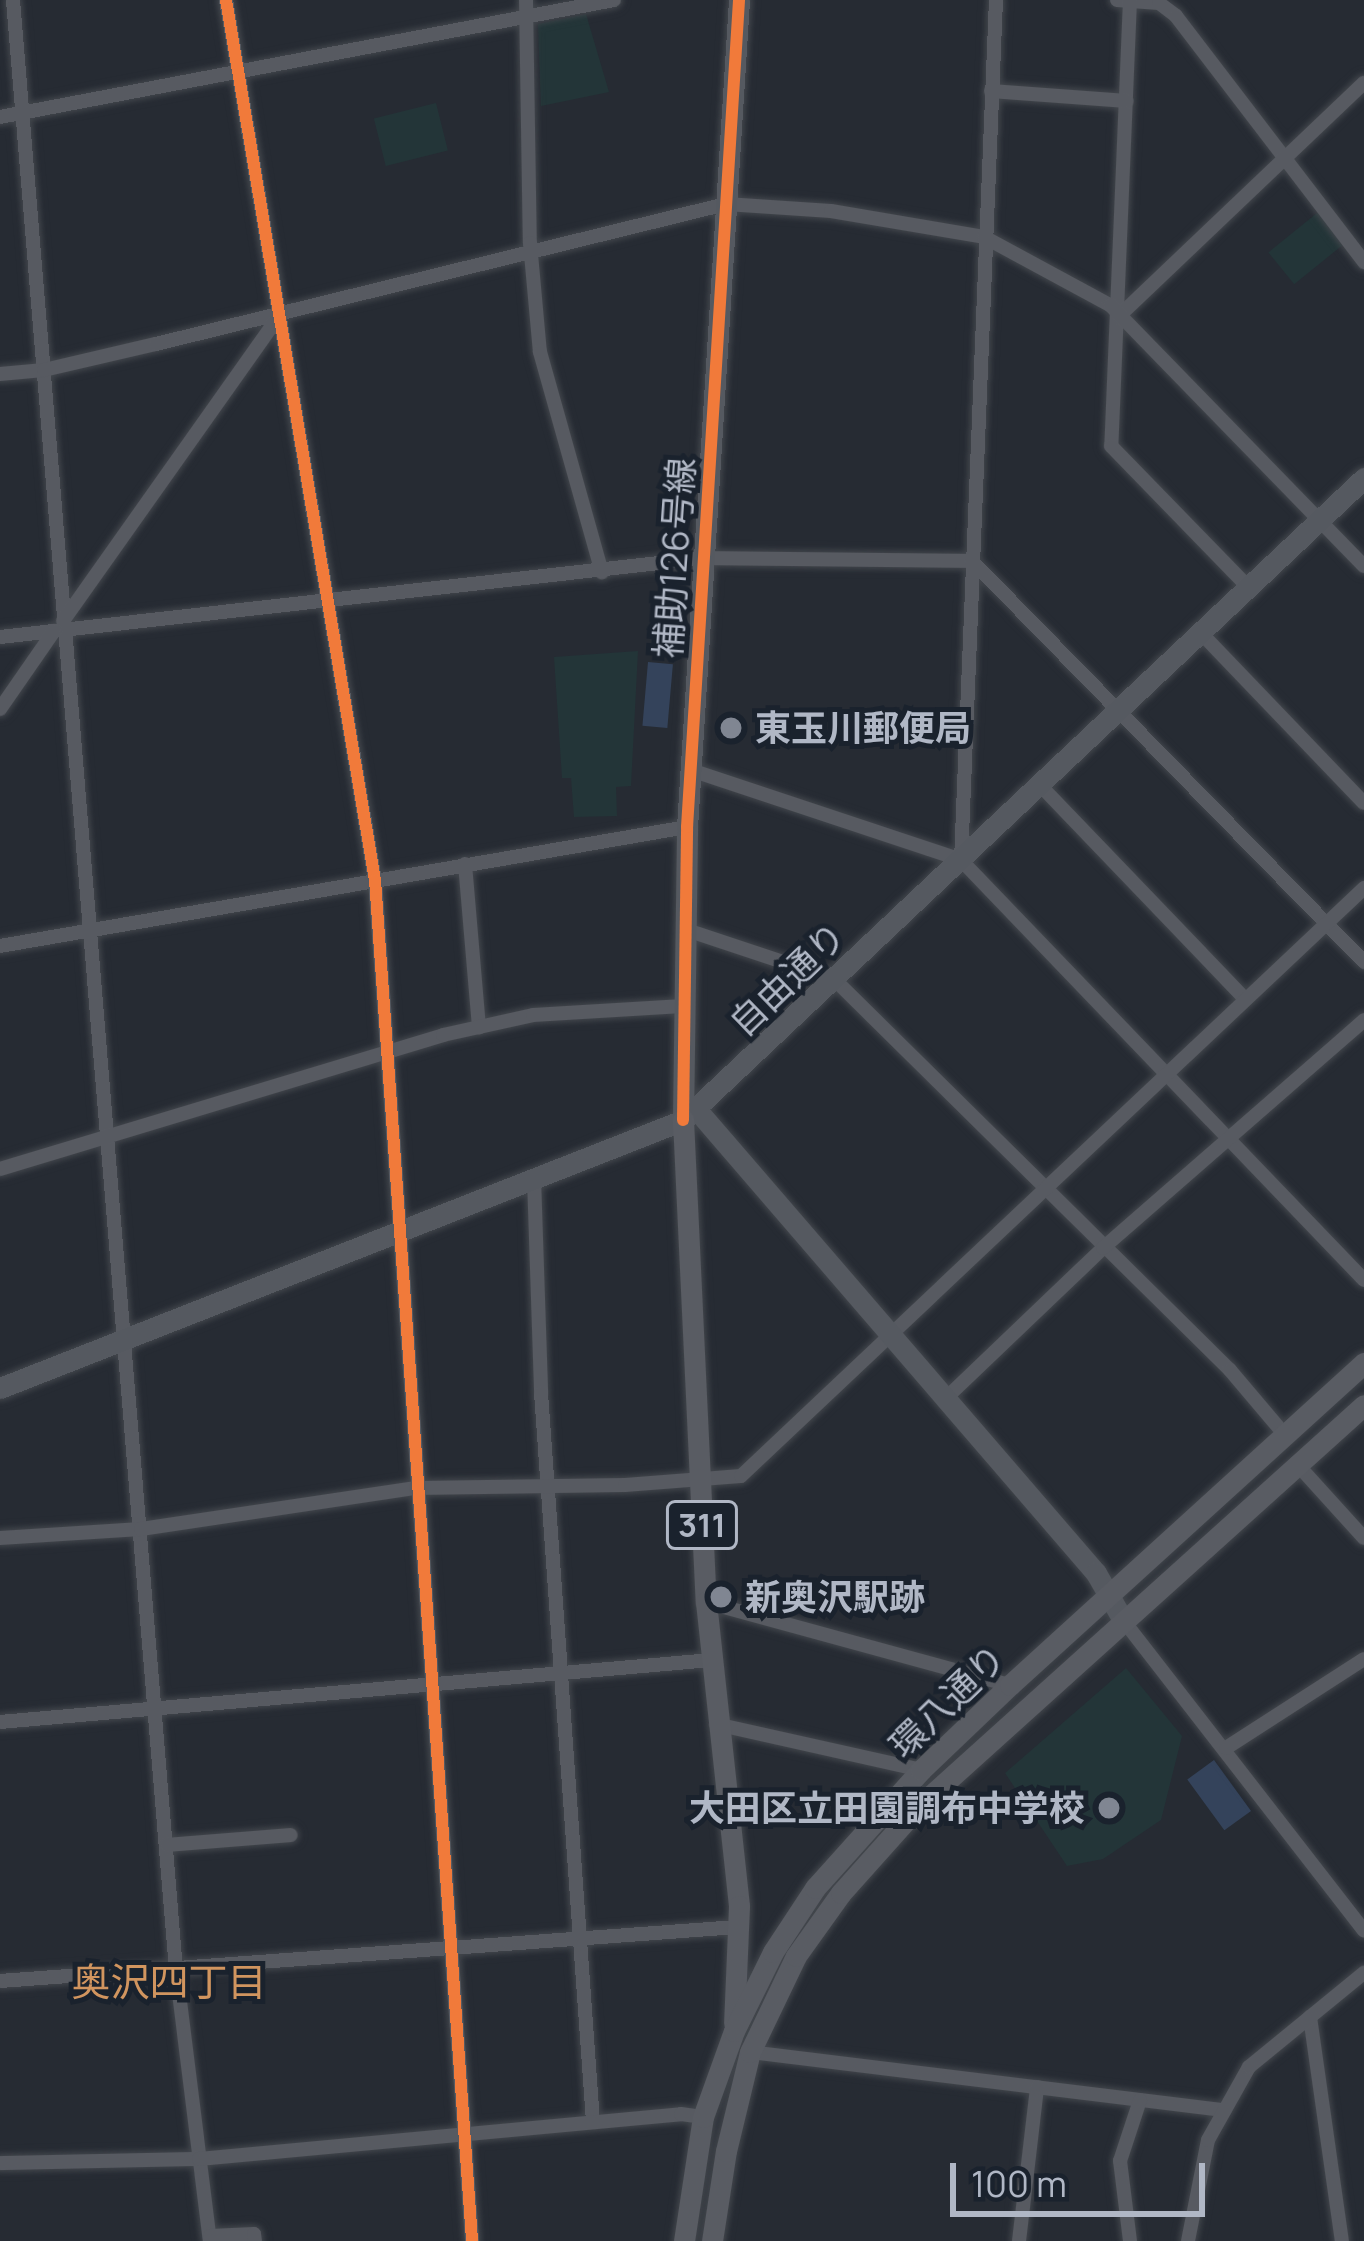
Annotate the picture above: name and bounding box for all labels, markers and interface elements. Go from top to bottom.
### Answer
street label: 補助126号線 [645,456,703,660]
place label: 東玉川郵便局 [755,706,971,750]
marker: 東玉川郵便局 [718,715,744,741]
street label: 自由通り [720,913,854,1045]
road number: 311 [663,1498,741,1552]
place label: 新奥沢駅跡 [745,1575,925,1619]
marker: 新奥沢駅跡 [708,1584,734,1610]
street label: 環八通り [880,1635,1014,1767]
place label: 大田区立田園調布中学校 [689,1786,1085,1830]
marker: 大田区立田園調布中学校 [1096,1795,1122,1821]
district label: 奥沢四丁目 [72,1958,266,2004]
scale bar [956,2139,1211,2213]
text: 100 m [971,2159,1067,2208]

